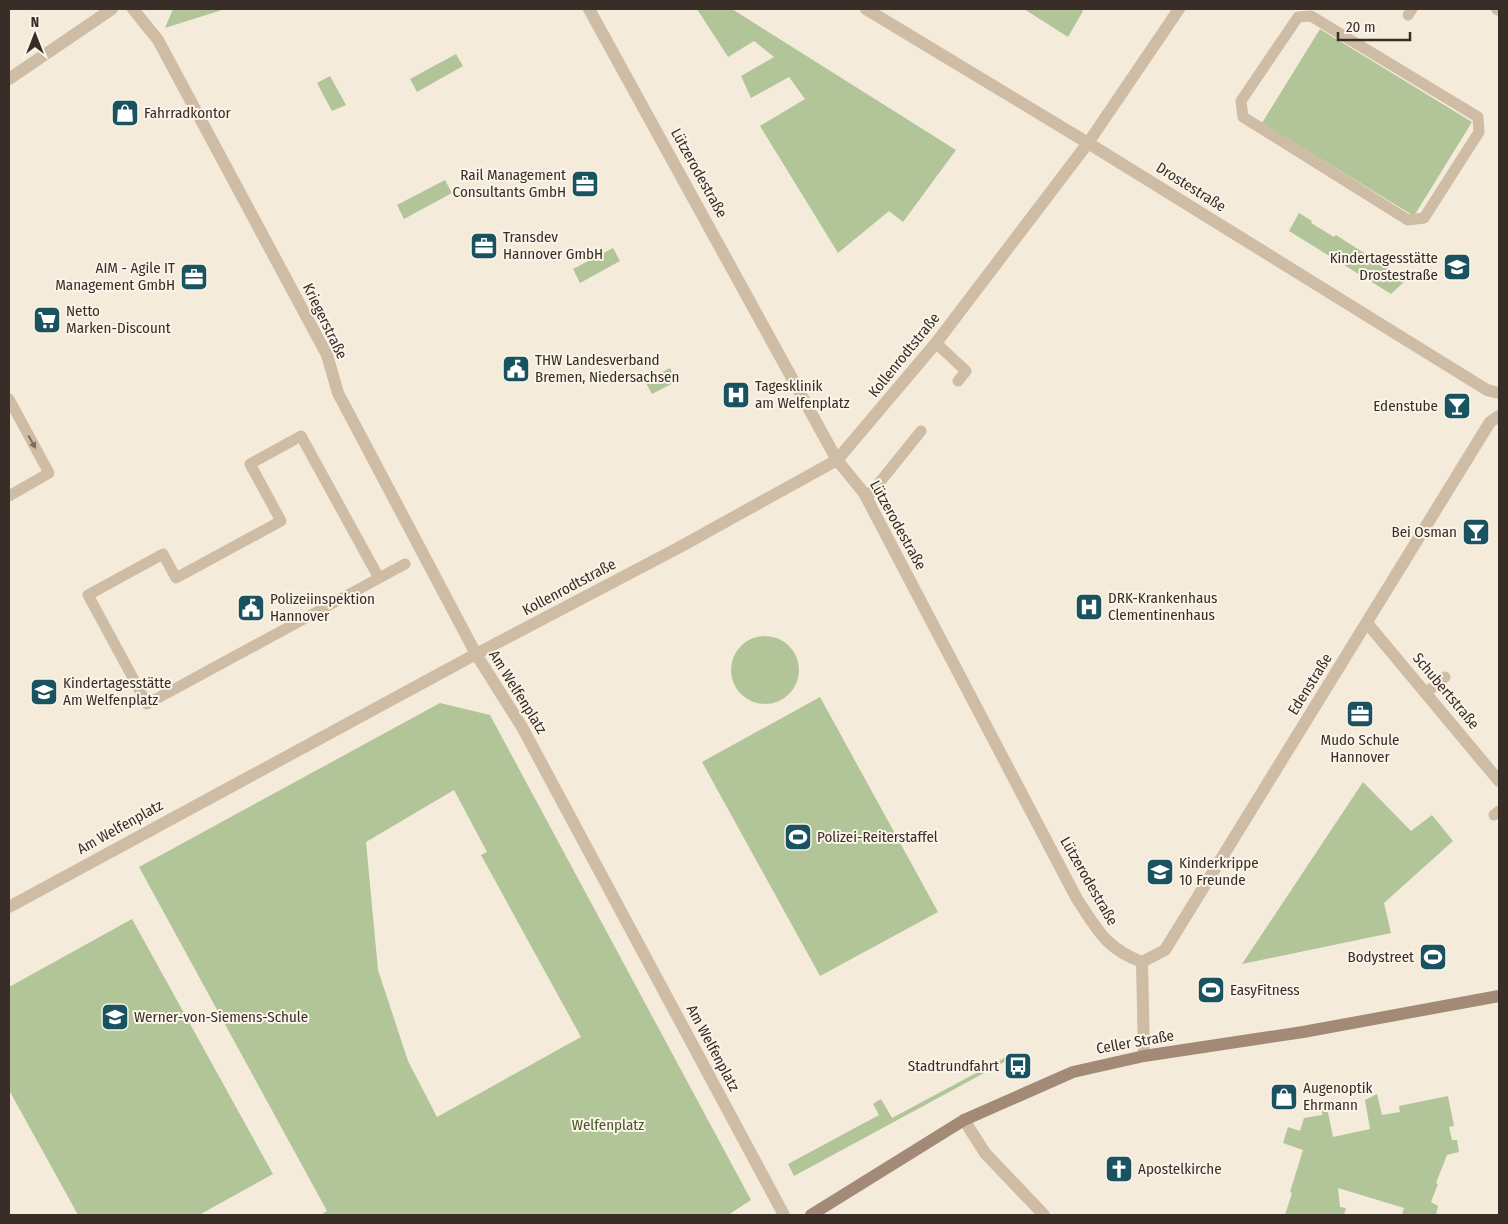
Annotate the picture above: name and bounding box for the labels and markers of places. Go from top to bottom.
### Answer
shop icon: Fahrradkontor [110,98,140,128]
place label: Fahrradkontor [144,104,232,122]
place label: Rail Management Consultants GmbH [453,166,566,201]
office icon: Rail Management Consultants GmbH [570,169,600,199]
place label: Transdev Hannover GmbH [503,228,603,263]
office icon: Transdev Hannover GmbH [469,231,499,261]
place label: Kindertagesstätte Drostestraße [1330,249,1438,284]
school or university icon: Kindertagesstätte Drostestraße [1442,252,1472,282]
place label: AIM - Agile IT Management GmbH [55,259,175,294]
office icon: AIM - Agile IT Management GmbH [179,262,209,292]
place label: Netto Marken-Discount [66,302,171,337]
supermarket icon: Netto Marken-Discount [32,305,62,335]
place label: THW Landesverband Bremen, Niedersachsen [535,351,679,386]
public building icon: THW Landesverband Bremen, Niedersachsen [501,354,531,384]
place label: Tagesklinik am Welfenplatz [755,377,850,412]
hospital icon: Tagesklinik am Welfenplatz [721,380,751,410]
bar icon: Edenstube [1442,391,1472,421]
place label: Edenstube [1373,397,1438,415]
bar icon: Bei Osman [1461,517,1491,547]
place label: Bei Osman [1391,523,1457,541]
place label: DRK-Krankenhaus Clementinenhaus [1108,589,1218,624]
place label: Polizeiinspektion Hannover [270,590,375,625]
hospital icon: DRK-Krankenhaus Clementinenhaus [1074,592,1104,622]
public building icon: Polizeiinspektion Hannover [236,593,266,623]
place label: Kindertagesstätte Am Welfenplatz [63,674,171,709]
school or university icon: Kindertagesstätte Am Welfenplatz [29,677,59,707]
office icon: Mudo Schule Hannover [1345,699,1375,729]
place label: Mudo Schule Hannover [1321,731,1399,766]
sports icon: Polizei-Reiterstaffel [783,822,813,852]
place label: Polizei-Reiterstaffel [817,828,938,846]
place label: Kinderkrippe 10 Freunde [1179,854,1259,889]
school or university icon: Kinderkrippe 10 Freunde [1145,857,1175,887]
sports icon: Bodystreet [1418,942,1448,972]
place label: Bodystreet [1347,948,1414,966]
sports icon: EasyFitness [1196,975,1226,1005]
place label: EasyFitness [1230,981,1300,999]
school or university icon: Werner-von-Siemens-Schule [100,1002,130,1032]
place label: Werner-von-Siemens-Schule [134,1008,308,1026]
bus stop icon: Stadtrundfahrt [1003,1051,1033,1081]
place label: Stadtrundfahrt [908,1057,999,1075]
place label: Augenoptik Ehrmann [1303,1079,1372,1114]
shop icon: Augenoptik Ehrmann [1269,1082,1299,1112]
church icon: Apostelkirche [1104,1154,1134,1184]
place label: Apostelkirche [1138,1160,1222,1178]

